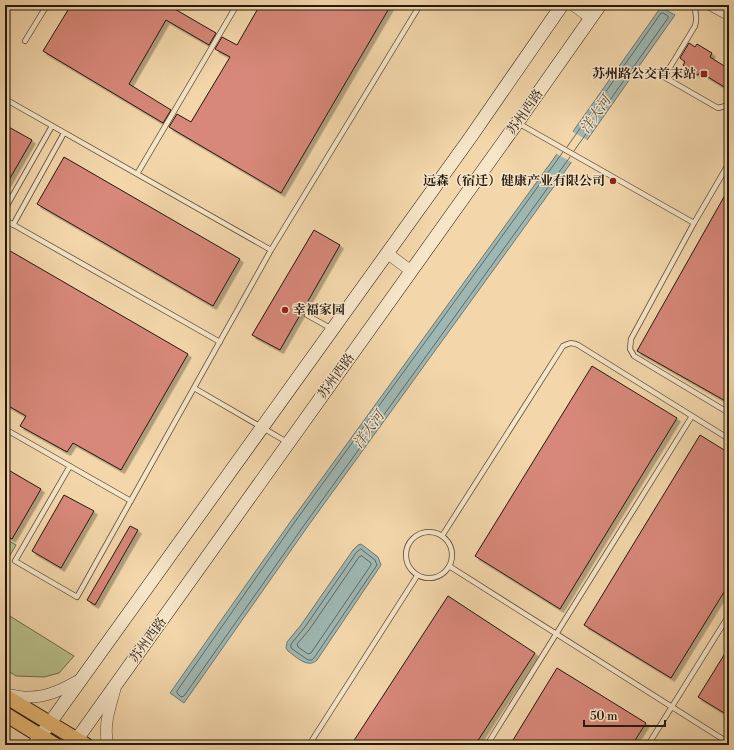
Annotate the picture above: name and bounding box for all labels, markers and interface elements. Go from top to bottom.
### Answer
place label: 苏州路公交首末站 [592,66,696,82]
marker: 苏州路公交首末站 [699,69,709,79]
street label: 苏州西路 [504,86,546,138]
water label: 洋大河 [577,90,617,137]
place label: 远森（宿迁）健康产业有限公司 [423,173,605,189]
marker: 远森（宿迁）健康产业有限公司 [608,176,618,186]
place label: 幸福家园 [293,302,345,318]
marker: 幸福家园 [280,305,290,315]
street label: 苏州西路 [314,350,358,402]
water label: 洋大河 [349,405,390,452]
street label: 苏州西路 [126,614,170,666]
scale bar [584,702,665,728]
text: 50 m [590,709,618,724]

